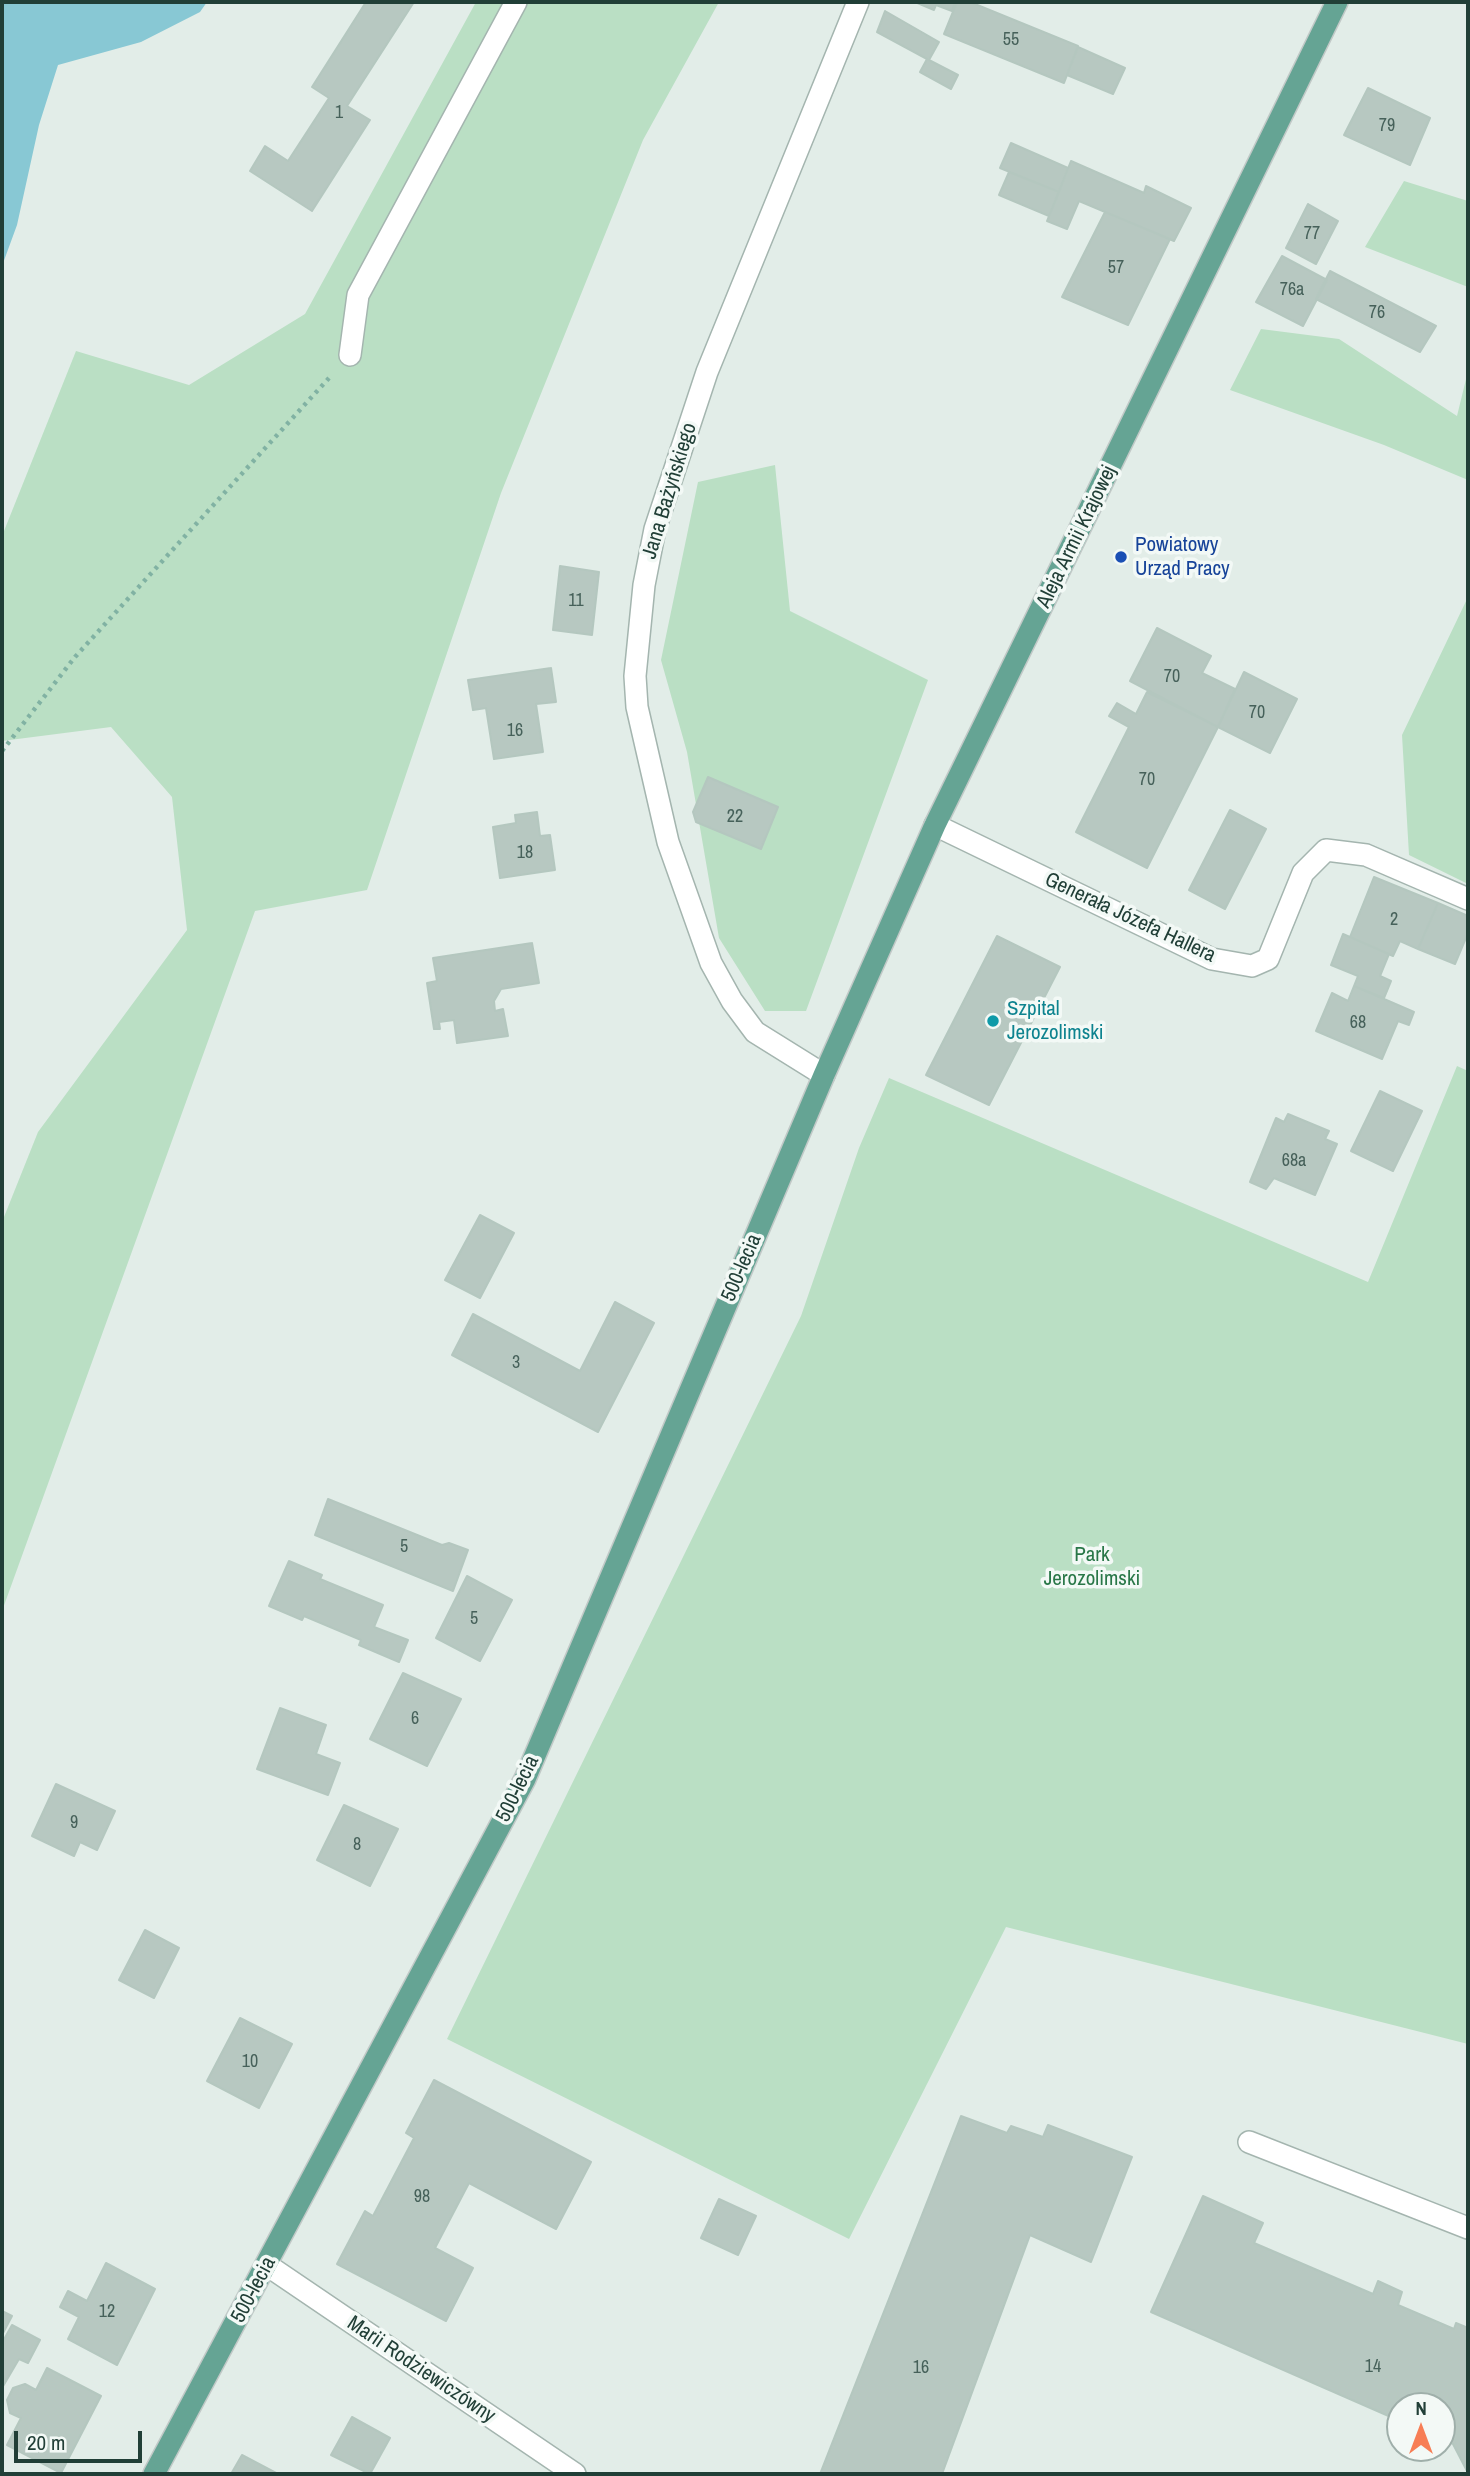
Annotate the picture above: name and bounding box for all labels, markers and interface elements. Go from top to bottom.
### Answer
house number: 55 [1003,29,1019,51]
house number: 1 [335,102,343,124]
house number: 79 [1379,115,1395,137]
house number: 77 [1304,223,1320,245]
house number: 57 [1108,257,1124,279]
house number: 76a [1280,279,1304,301]
house number: 76 [1369,302,1385,324]
street label: Jana Bażyńskiego [637,420,703,562]
street label: Aleja Armii Krajowej [1032,462,1122,612]
place label: Powiatowy Urząd Pracy [1135,532,1230,582]
marker: Powiatowy Urząd Pracy [1113,549,1129,565]
house number: 11 [568,590,584,612]
house number: 70 [1164,666,1180,688]
house number: 70 [1249,702,1265,724]
house number: 16 [507,720,523,742]
house number: 70 [1139,769,1155,791]
house number: 22 [727,806,743,828]
house number: 18 [517,842,533,864]
street label: Generała Józefa Hallera [1041,867,1219,969]
house number: 2 [1390,909,1398,931]
place label: Szpital Jerozolimski [1007,996,1104,1046]
house number: 68 [1350,1012,1366,1034]
marker: Szpital Jerozolimski [985,1013,1001,1029]
house number: 68a [1282,1150,1306,1172]
street label: 500-lecia [717,1230,767,1306]
house number: 3 [512,1352,520,1374]
house number: 5 [400,1536,408,1558]
park label: Park Jerozolimski [1044,1542,1140,1592]
house number: 5 [470,1608,478,1630]
house number: 6 [411,1708,419,1730]
street label: 500-lecia [491,1752,545,1826]
house number: 9 [70,1812,78,1834]
house number: 8 [353,1834,361,1856]
house number: 10 [242,2051,258,2073]
house number: 98 [414,2186,430,2208]
street label: 500-lecia [226,2253,282,2327]
house number: 12 [99,2301,115,2323]
street label: Marii Rodziewiczówny [342,2311,500,2429]
house number: 14 [1365,2356,1381,2378]
house number: 16 [913,2357,929,2379]
north arrow [1386,2392,1456,2462]
text: N [1415,2395,1427,2421]
scale bar [18,2416,145,2460]
text: 20 m [27,2428,65,2457]

